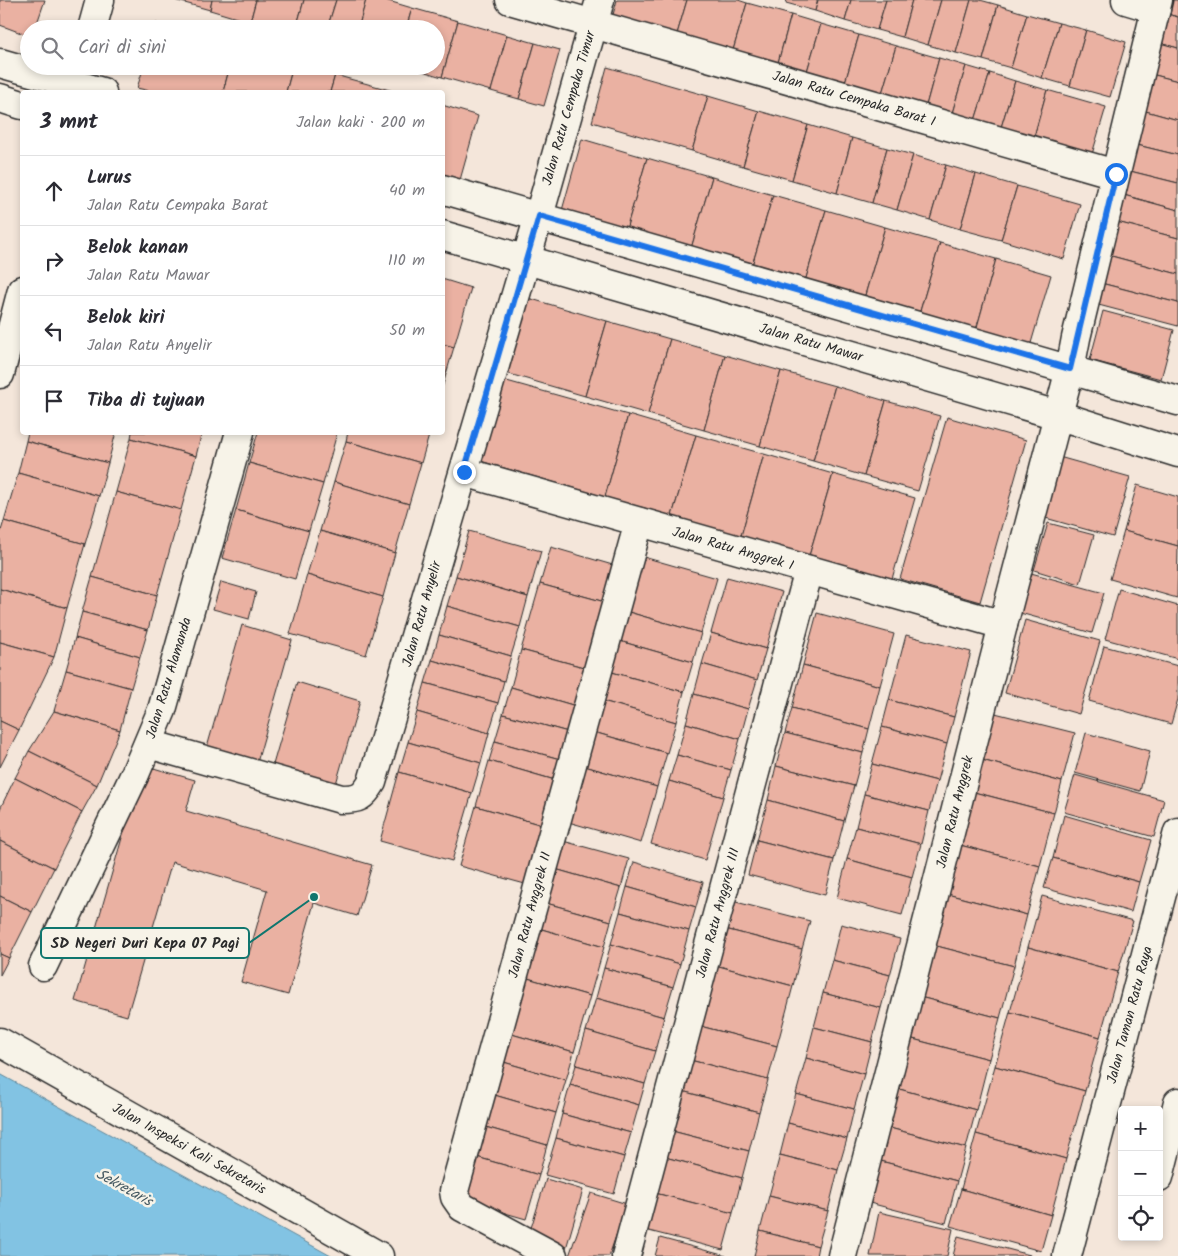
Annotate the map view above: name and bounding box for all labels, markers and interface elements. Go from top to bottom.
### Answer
search box [20,20,445,75]
street label: Jalan Ratu Cempaka Timur [536,27,602,188]
text: Cari di sini [78,33,166,63]
icon: search [38,34,66,62]
street label: Jalan Ratu Cempaka Barat I [770,65,938,133]
text: 3 mnt [40,106,98,139]
text: Jalan kaki · 200 m [296,110,425,135]
text: Lurus [87,163,132,193]
route start [1105,163,1128,186]
icon: ahead [40,177,68,205]
text: 40 m [389,178,425,203]
text: Jalan Ratu Cempaka Barat [87,193,268,218]
text: Belok kanan [87,233,188,263]
icon: right [40,247,68,275]
text: 110 m [388,248,425,273]
text: Jalan Ratu Mawar [87,263,209,288]
text: Belok kiri [87,303,165,333]
icon: left [40,317,68,345]
text: 50 m [389,318,425,343]
street label: Jalan Ratu Mawar [757,318,867,369]
text: Jalan Ratu Anyelir [87,333,212,358]
text: Tiba di tujuan [87,386,205,416]
icon: arrive [40,387,68,415]
route end [453,461,476,484]
street label: Jalan Ratu Anggrek I [670,521,796,577]
street label: Jalan Ratu Anyelir [396,557,448,669]
street label: Jalan Ratu Alamanda [140,615,198,741]
street label: Jalan Ratu Anggrek [930,753,980,871]
street label: Jalan Ratu Anggrek III [690,845,746,981]
street label: Jalan Ratu Anggrek II [503,849,557,981]
callout: SD Negeri Duri Kepa 07 Pagi [41,928,249,958]
text: SD Negeri Duri Kepa 07 Pagi [51,932,240,956]
street label: Jalan Taman Ratu Raya [1101,944,1159,1086]
street label: Jalan Inspeksi Kali Sekretaris [109,1100,269,1198]
map controls [1118,1106,1163,1241]
button: + [1118,1106,1163,1151]
button: − [1118,1151,1163,1196]
water label: Sekretaris [93,1165,155,1211]
button: locate [1118,1196,1163,1241]

